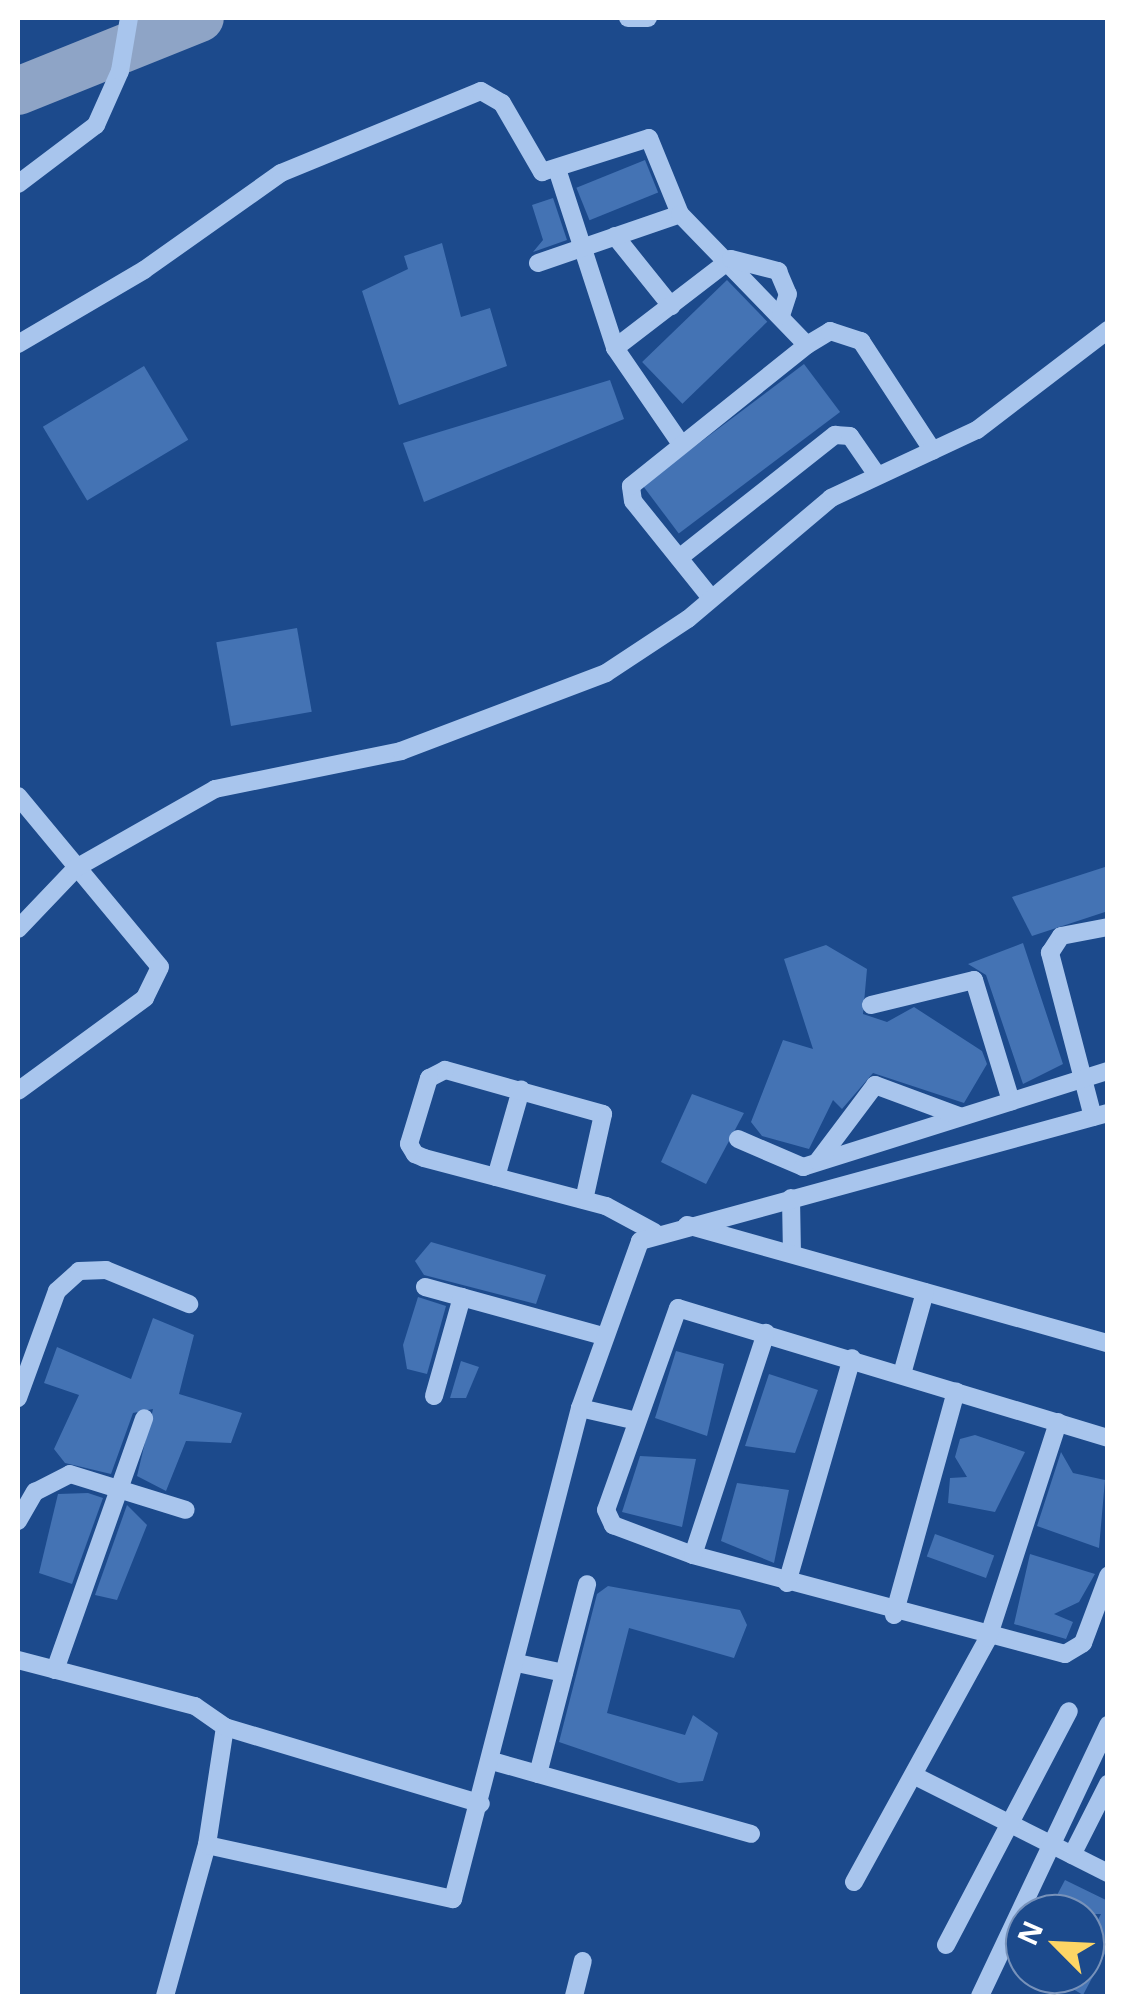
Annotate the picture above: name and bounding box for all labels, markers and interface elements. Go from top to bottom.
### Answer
north arrow [1005,1894,1105,1994]
text: N [1007,1914,1051,1951]

